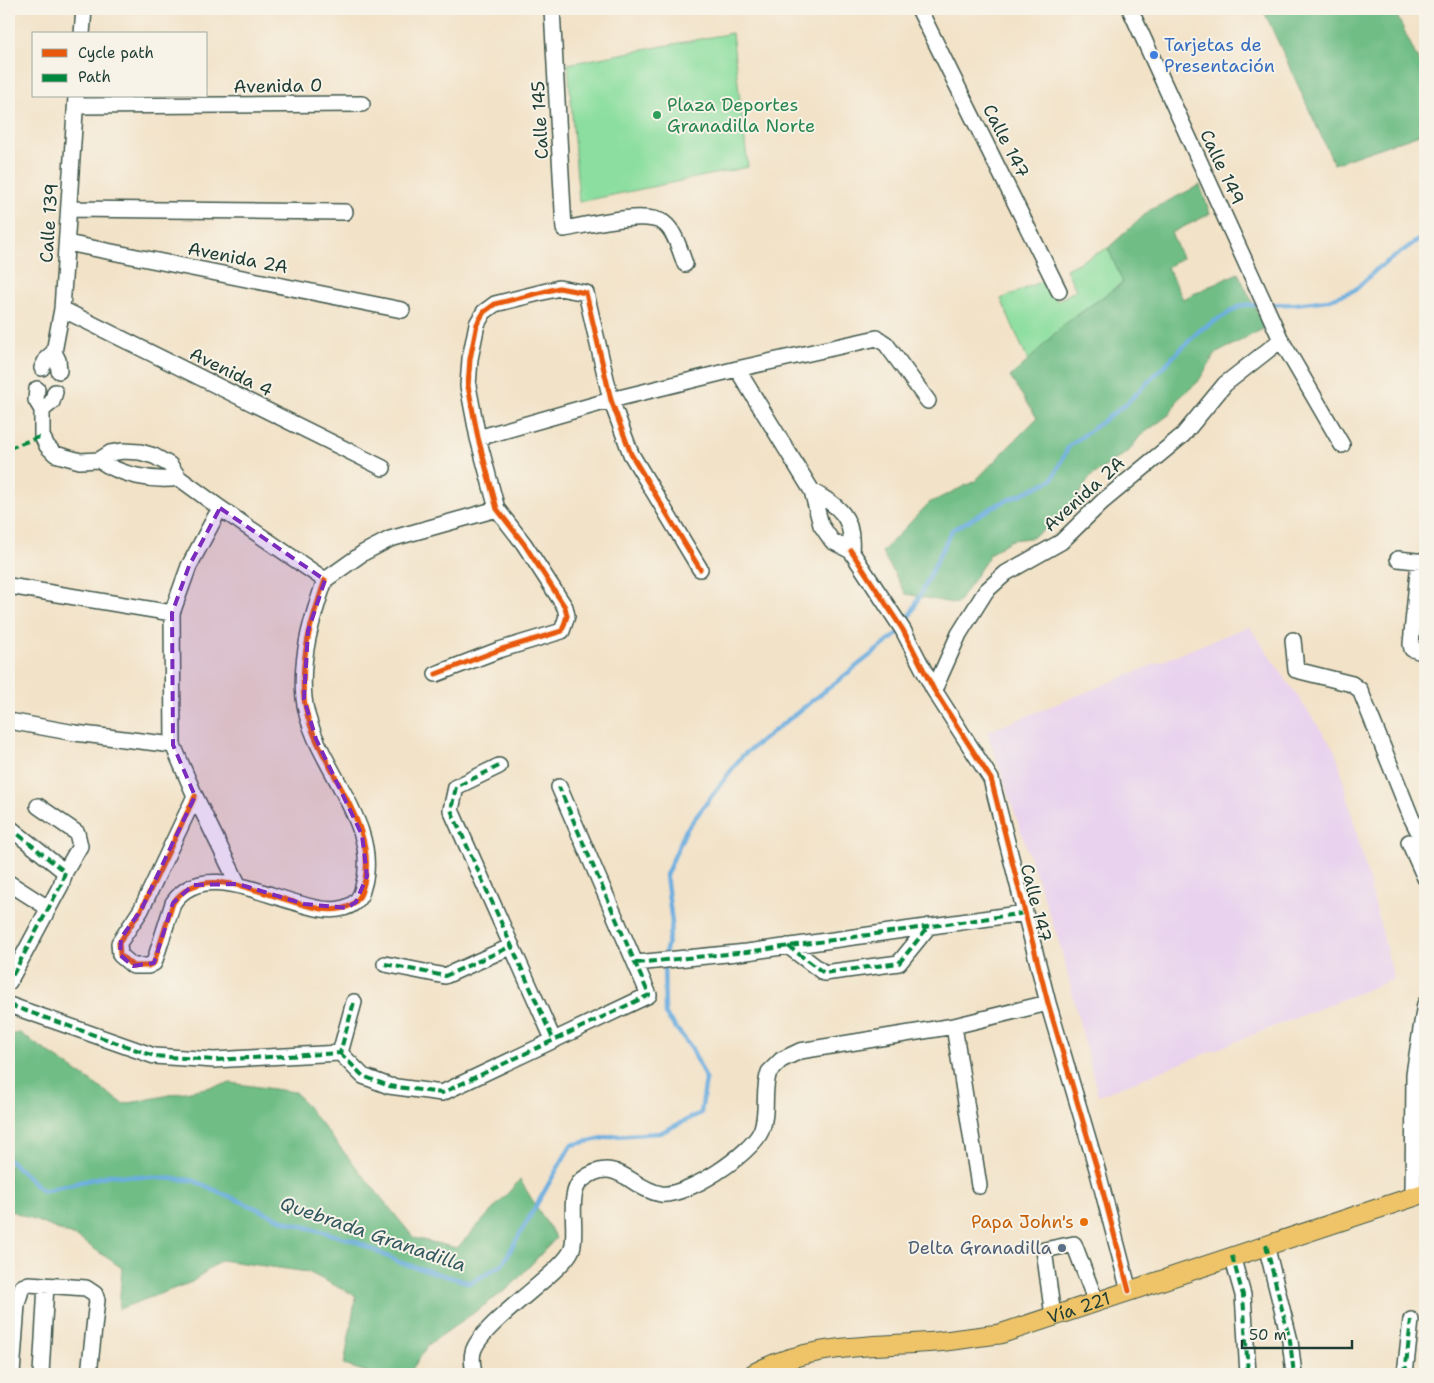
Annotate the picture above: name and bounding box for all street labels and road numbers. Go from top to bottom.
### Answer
street label: Avenida 0 [233,73,323,99]
street label: Calle 145 [526,80,554,160]
street label: Calle 147 [977,100,1035,182]
street label: Calle 149 [1194,126,1250,208]
street label: Calle 139 [34,182,64,264]
street label: Avenida 2A [186,237,290,279]
street label: Avenida 4 [186,342,276,402]
street label: Avenida 2A [1038,451,1130,537]
street label: Calle 147 [1015,861,1057,945]
street label: Vía 221 [1044,1286,1113,1329]

